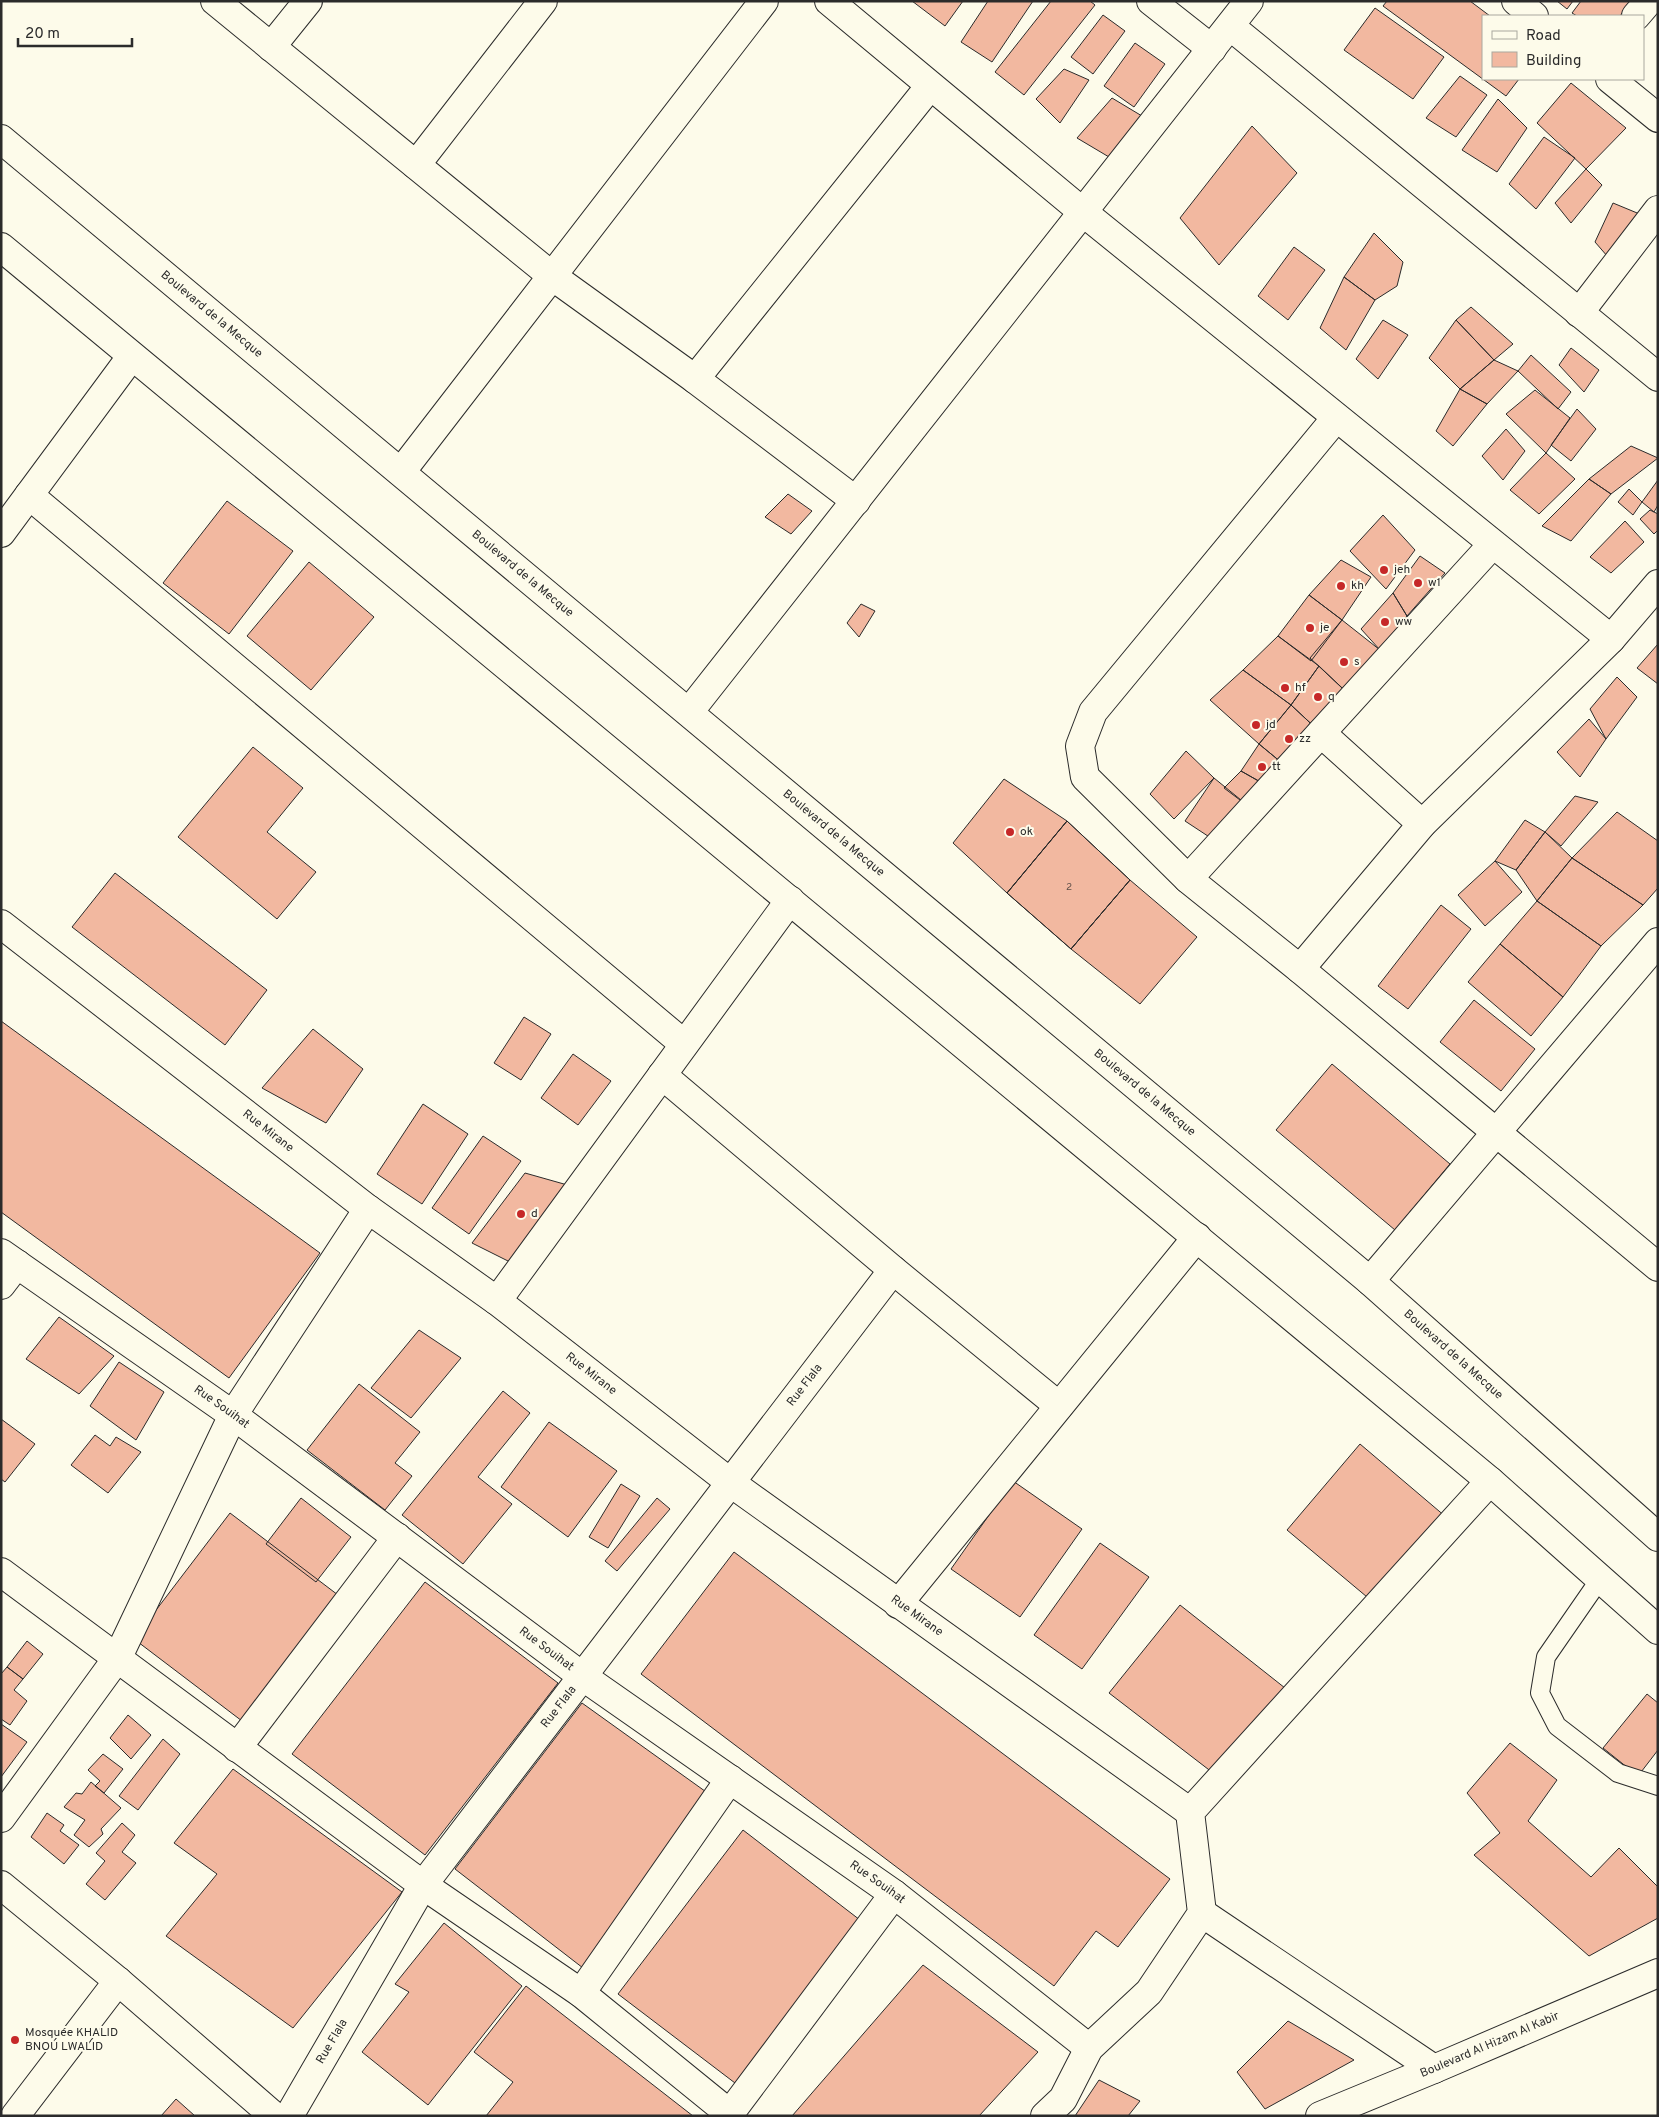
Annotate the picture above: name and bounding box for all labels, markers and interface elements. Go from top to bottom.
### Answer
scale bar [18,15,131,47]
legend [1482,15,1644,80]
text: 20 m [25,25,60,44]
text: Road [1526,27,1561,46]
text: Building [1526,52,1581,71]
street label: Boulevard de la Mecque [157,267,266,362]
street label: Boulevard de la Mecque [468,527,577,621]
place label: jeh [1393,562,1410,578]
marker: jeh [1378,564,1390,576]
place label: w1 [1428,575,1441,591]
marker: w1 [1412,577,1424,589]
place label: kh [1351,578,1364,594]
marker: kh [1335,580,1347,592]
place label: ww [1395,614,1413,630]
marker: ww [1379,616,1391,628]
place label: je [1319,620,1330,636]
marker: je [1304,622,1316,634]
place label: s [1354,654,1360,670]
marker: s [1338,656,1350,668]
place label: hf [1295,680,1306,696]
marker: hf [1279,682,1291,694]
place label: q [1328,689,1335,705]
marker: q [1312,691,1324,703]
place label: jd [1265,717,1276,733]
marker: jd [1250,719,1262,731]
place label: zz [1299,731,1311,747]
marker: zz [1283,733,1295,745]
place label: tt [1272,759,1281,775]
marker: tt [1256,761,1268,773]
street label: Boulevard de la Mecque [779,786,888,880]
place label: ok [1020,824,1033,840]
marker: ok [1004,826,1016,838]
house number: 2 [1066,881,1072,894]
street label: Boulevard de la Mecque [1090,1046,1199,1140]
street label: Rue Mirane [239,1106,297,1156]
place label: d [531,1206,538,1222]
marker: d [515,1208,527,1220]
street label: Boulevard de la Mecque [1400,1306,1506,1403]
street label: Rue Mirane [562,1349,620,1399]
street label: Rue Flala [784,1361,826,1410]
street label: Rue Souihat [190,1382,253,1432]
street label: Rue Mirane [887,1592,946,1640]
street label: Rue Souihat [515,1623,577,1675]
street label: Rue Flala [538,1683,580,1732]
street label: Rue Souihat [846,1857,908,1908]
street label: Boulevard Al Hizam Al Kabir [1418,2008,1562,2082]
street label: Rue Flala [313,2016,351,2067]
place label: Mosquée KHALID BNOU LWALID [25,2025,118,2055]
marker: Mosquée KHALID BNOU LWALID [9,2034,21,2046]

